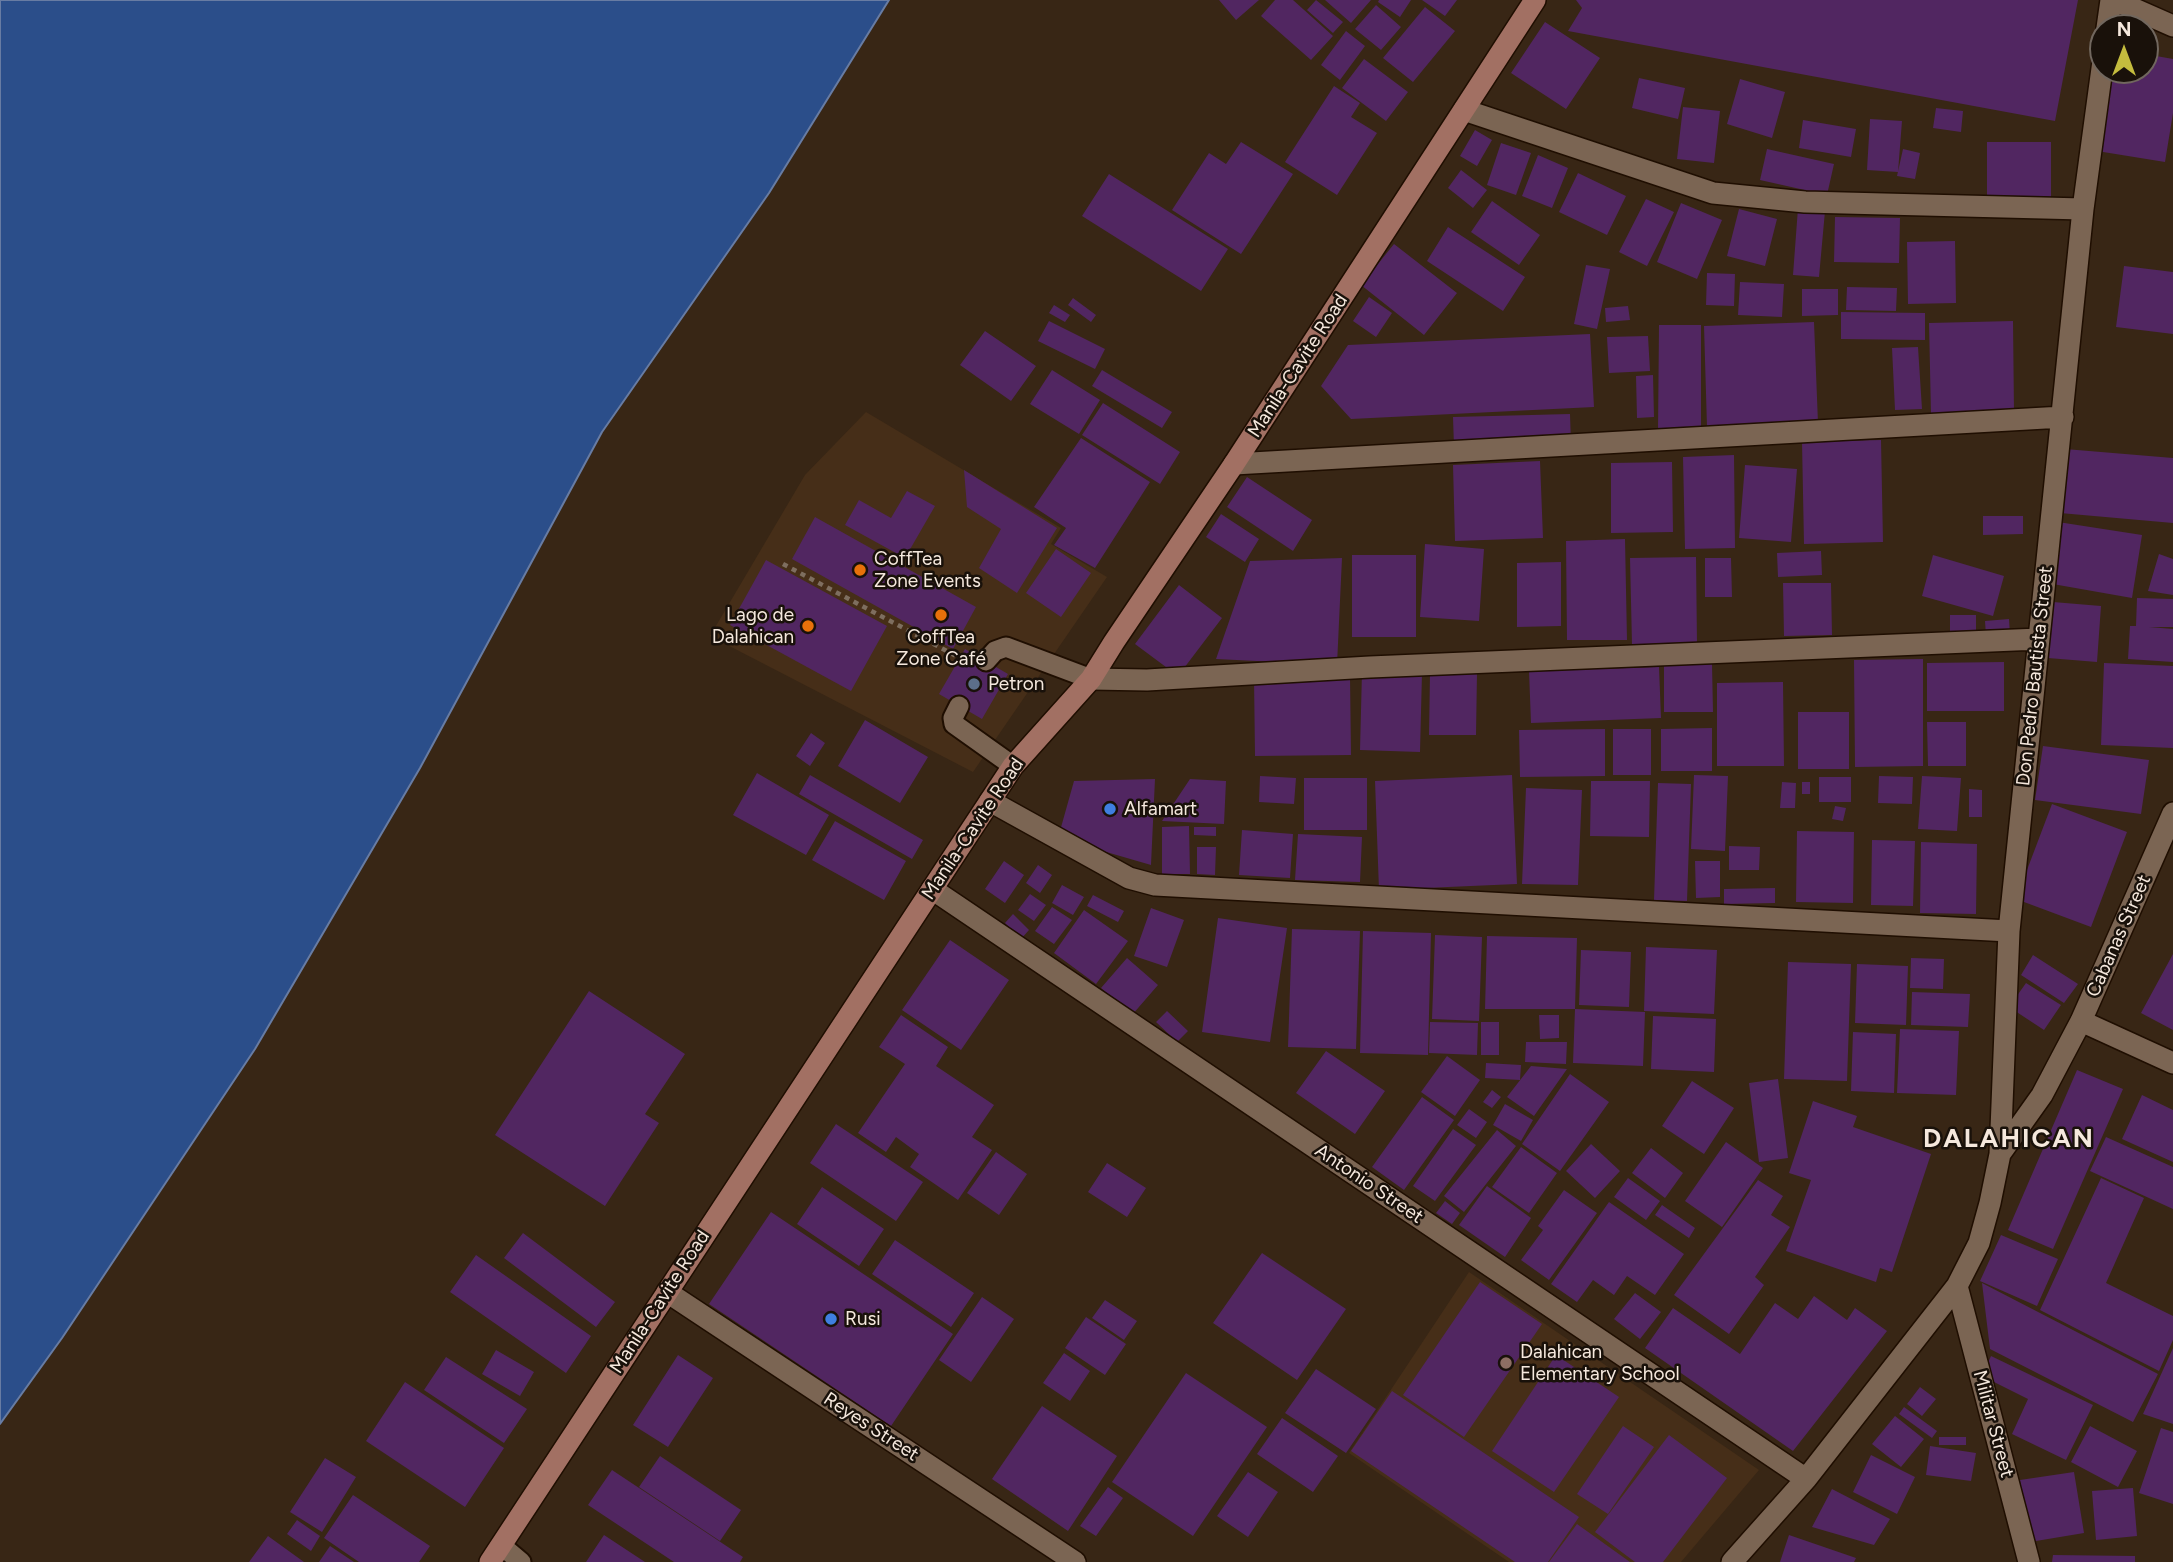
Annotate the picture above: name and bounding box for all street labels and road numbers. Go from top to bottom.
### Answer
street label: Manila-Cavite Road [1243,290,1353,442]
street label: Don Pedro Bautista Street [2012,565,2058,787]
street label: Manila-Cavite Road [917,754,1029,904]
street label: Cabanas Street [2082,871,2156,1001]
street label: Antonio Street [1311,1139,1427,1229]
street label: Manila-Cavite Road [605,1226,715,1378]
street label: Militar Street [1968,1368,2018,1480]
street label: Reyes Street [819,1388,923,1466]

